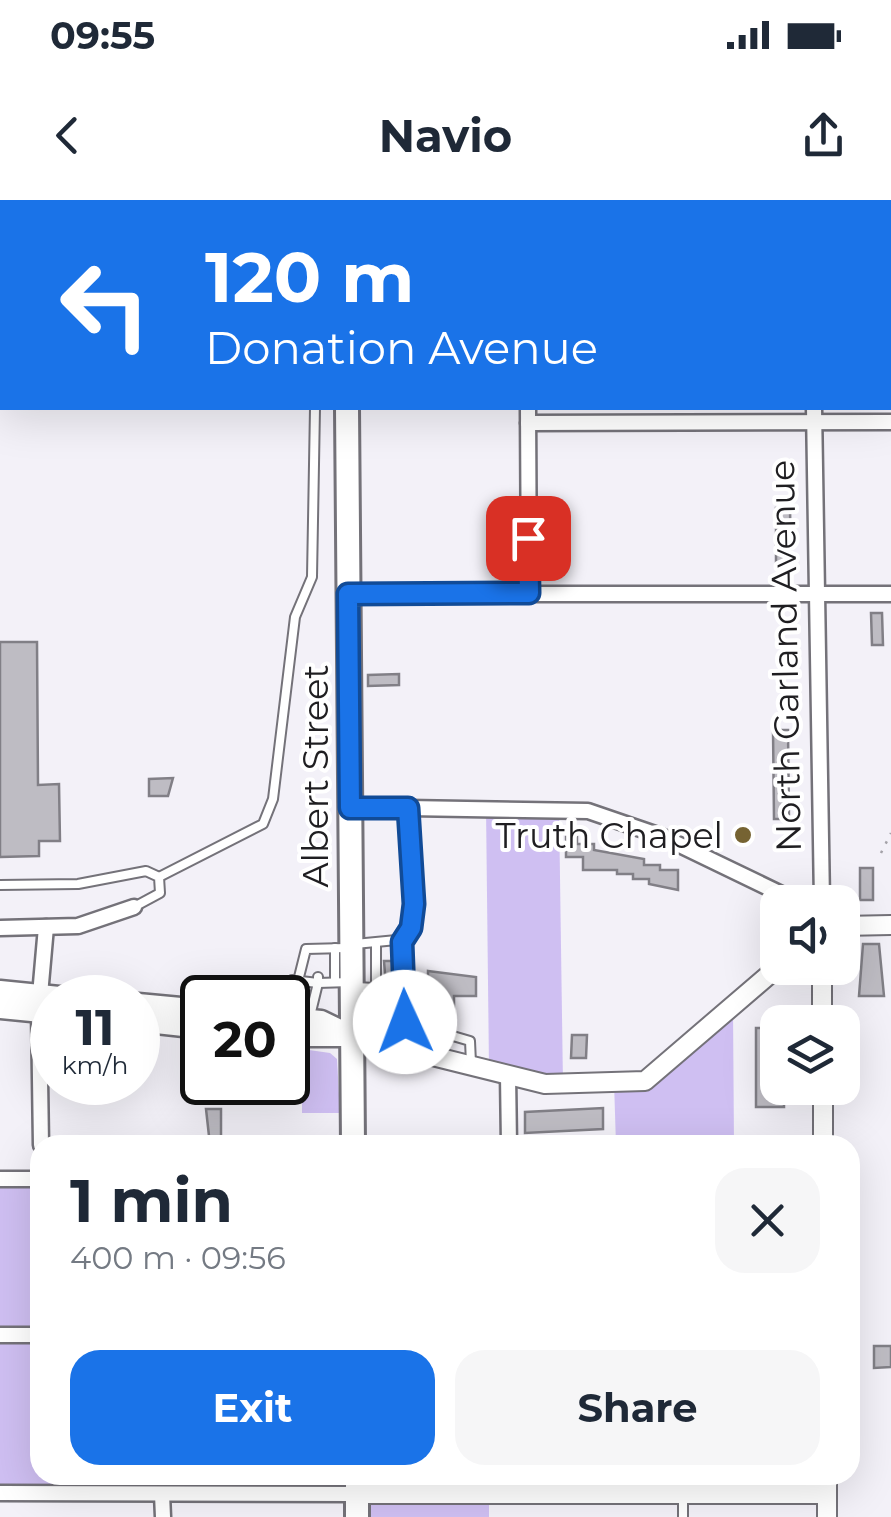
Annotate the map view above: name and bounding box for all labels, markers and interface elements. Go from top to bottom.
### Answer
text: 09:55 [50,12,155,59]
icon: back [40,108,95,163]
text: Navio [379,108,512,163]
icon: share [796,108,851,163]
text: 120 m [205,234,415,320]
icon: left [40,240,170,370]
text: Donation Avenue [205,320,598,375]
street label: North Garland Avenue [760,460,810,852]
pin [486,496,571,581]
icon: arrive [501,511,556,566]
street label: Albert Street [294,664,337,888]
place label: Truth Chapel [495,814,723,857]
marker: Truth Chapel [732,824,754,846]
map controls [760,885,860,1105]
button: sound [760,885,860,985]
position arrow [353,970,457,1074]
speed limit sign: 20 [180,975,310,1105]
text: 11 [75,997,115,1058]
button: layers [760,1005,860,1105]
text: km/h [62,1050,128,1080]
text: 1 min [70,1164,233,1237]
button: close [715,1168,820,1273]
text: 400 m · 09:56 [70,1238,286,1277]
button: Exit [70,1350,435,1465]
button: Share [455,1350,820,1465]

